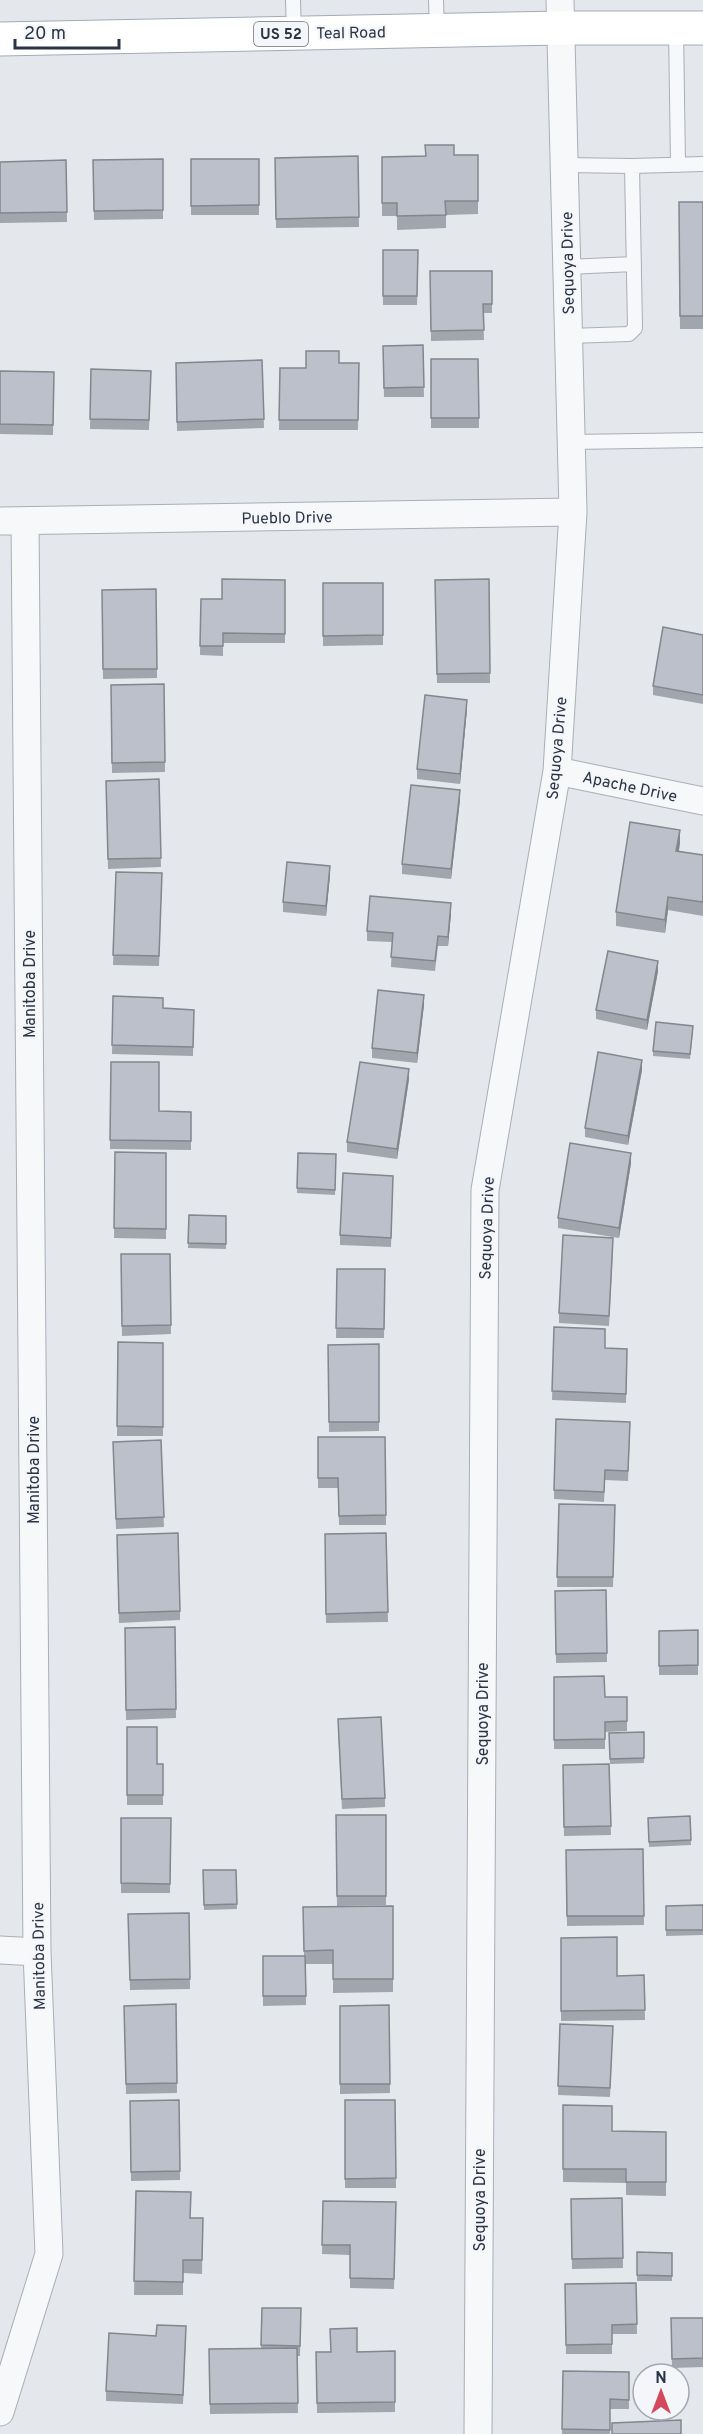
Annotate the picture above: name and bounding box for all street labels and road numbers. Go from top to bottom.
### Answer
road number: US 52 [254,22,308,46]
street label: Teal Road [316,23,386,45]
street label: Sequoya Drive [558,211,580,315]
street label: Pueblo Drive [241,508,333,530]
street label: Sequoya Drive [544,696,572,800]
street label: Apache Drive [580,768,679,808]
street label: Manitoba Drive [21,930,41,1038]
street label: Sequoya Drive [476,1176,500,1280]
street label: Manitoba Drive [25,1416,45,1524]
street label: Sequoya Drive [474,1662,494,1766]
street label: Manitoba Drive [29,1902,51,2010]
street label: Sequoya Drive [471,2148,491,2252]

